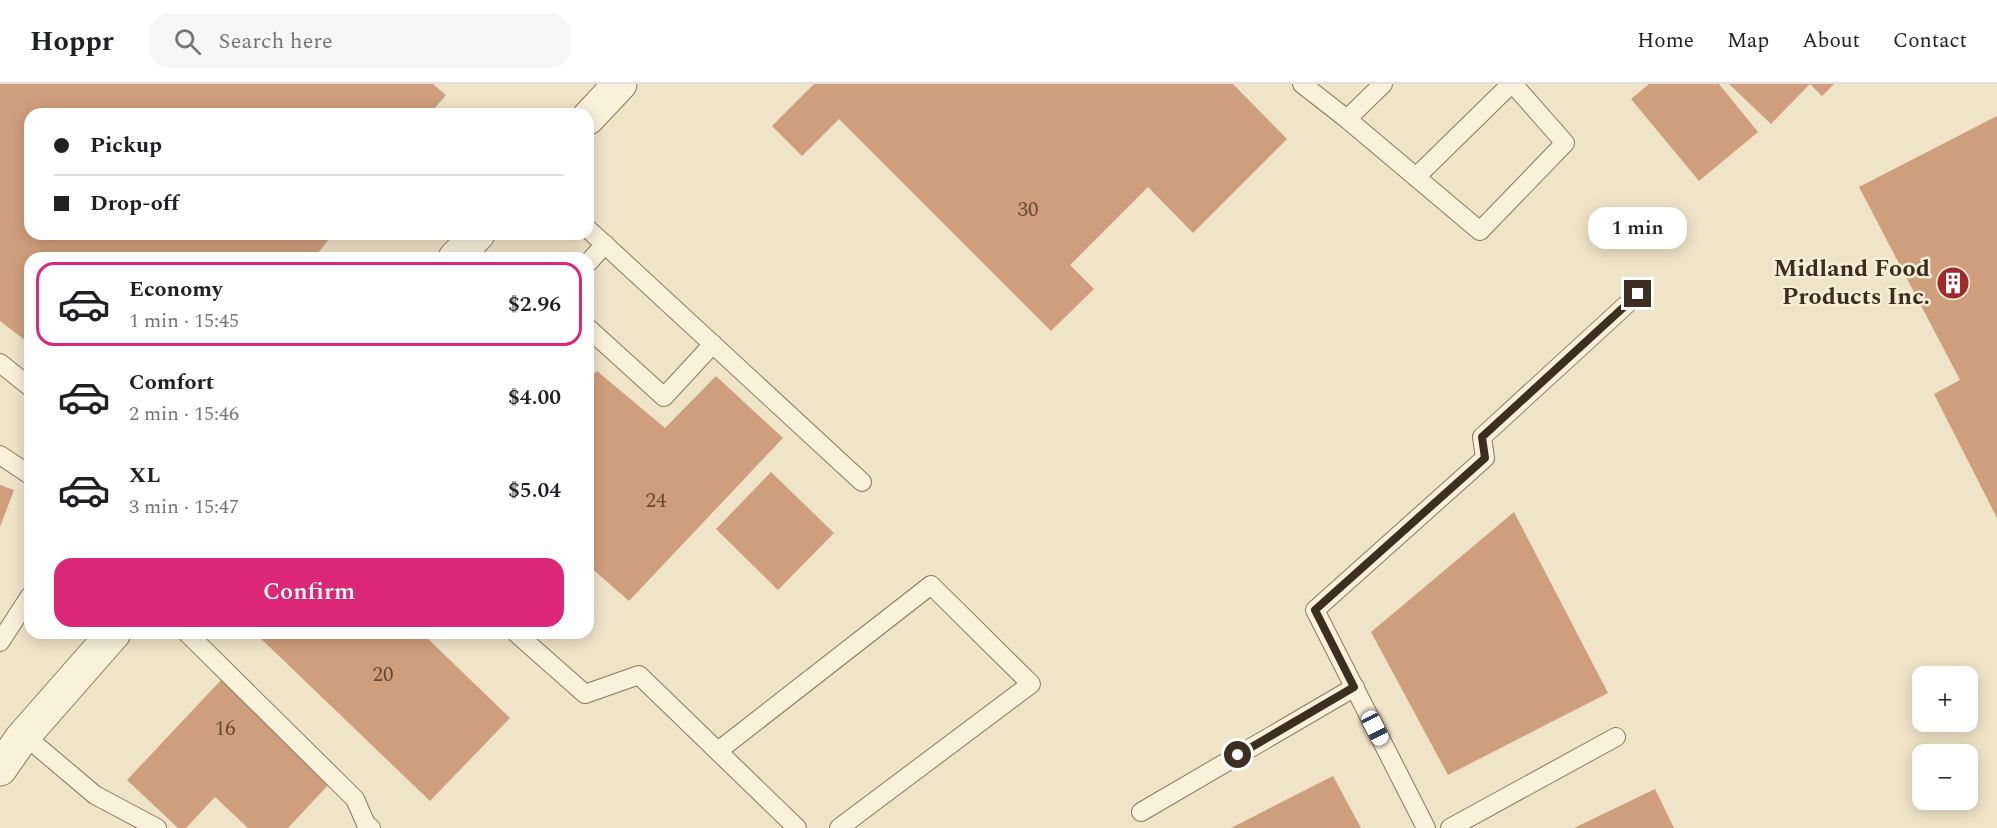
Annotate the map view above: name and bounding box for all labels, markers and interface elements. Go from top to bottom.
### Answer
search box [150,14,570,68]
text: Hoppr [30,20,114,63]
icon: search [171,25,204,58]
text: Search here [219,25,333,58]
text: Home [1637,25,1694,57]
text: Map [1727,25,1769,57]
text: About [1802,25,1860,57]
text: Contact [1893,25,1967,57]
text: Pickup [90,129,162,162]
text: Drop-off [90,187,179,220]
house number: 30 [1018,194,1039,226]
callout: 1 min [1588,207,1688,249]
text: 1 min [1612,213,1663,243]
place label: Midland Food Products Inc. [1773,251,1930,315]
building icon: Midland Food Products Inc. [1935,265,1971,301]
text: Economy [129,273,222,306]
icon: car [57,277,111,331]
route end [1624,280,1651,307]
text: $2.96 [508,288,561,321]
text: 1 min · 15:45 [129,306,239,336]
text: Comfort [129,366,214,399]
icon: car [57,370,111,424]
text: $4.00 [508,381,561,414]
text: 2 min · 15:46 [129,399,239,429]
text: XL [129,459,160,492]
icon: car [57,463,111,517]
text: $5.04 [508,474,561,507]
house number: 24 [646,485,667,517]
text: 3 min · 15:47 [129,492,239,522]
button: Confirm [54,558,564,627]
house number: 20 [373,659,394,691]
map controls [1912,666,1978,810]
button: + [1912,666,1978,732]
car [1359,708,1391,748]
house number: 16 [215,713,236,745]
route start [1224,741,1251,768]
button: − [1912,744,1978,810]

